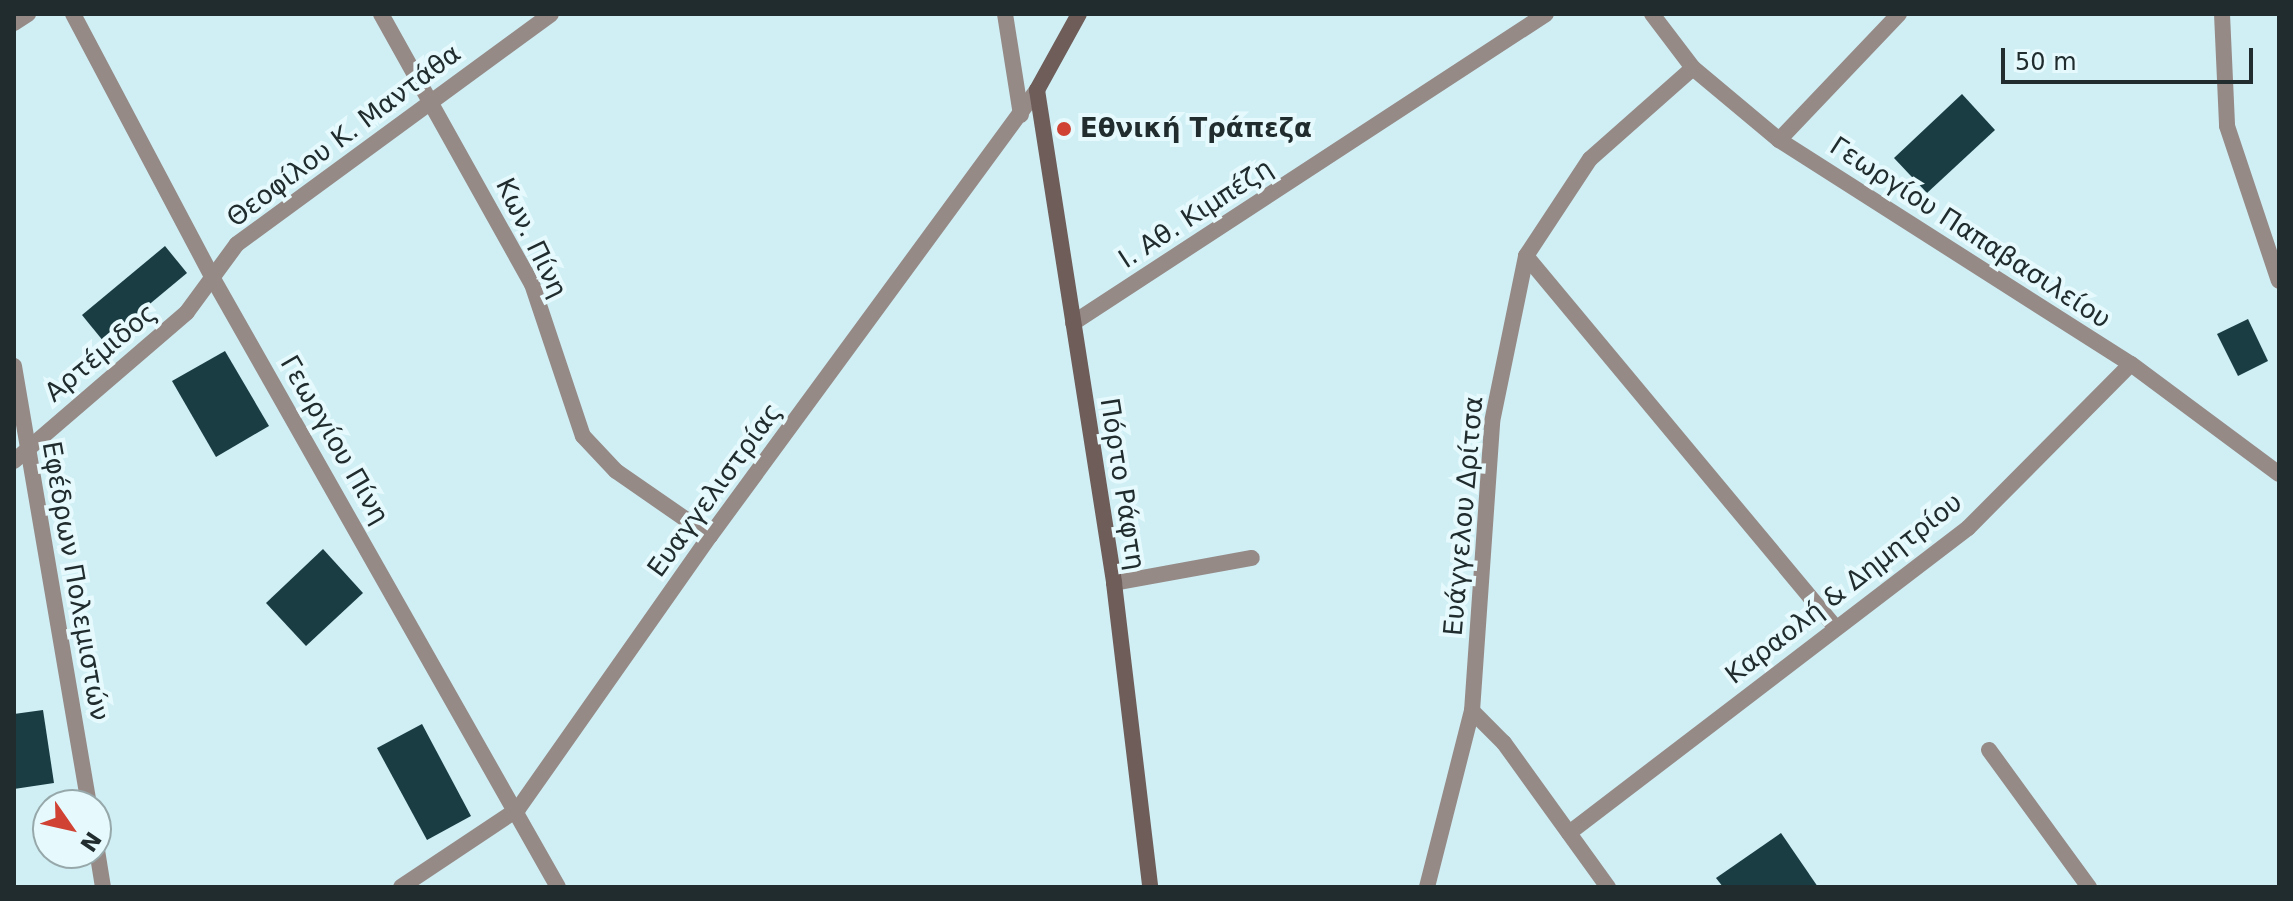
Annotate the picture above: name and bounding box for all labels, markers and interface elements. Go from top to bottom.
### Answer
scale bar [2005,32,2257,82]
street label: Θεοφίλου Κ. Μαντάθα [221,38,467,234]
text: 50 m [2015,48,2077,76]
place label: Εθνική Τράπεζα [1080,113,1312,145]
marker: Εθνική Τράπεζα [1055,120,1073,138]
street label: Γεωργίου Παπαβασιλείου [1824,131,2116,335]
street label: Ι. Αθ. Κιμπέζη [1113,153,1279,275]
street label: Κων. Πίνη [489,173,573,303]
street label: Αρτέμιδος [39,297,163,409]
street label: Γεωργίου Πίνη [273,350,395,530]
street label: Ευάγγελου Δρίτσα [1438,395,1490,637]
street label: Πόρτο Ράφτη [1093,396,1151,572]
street label: Ευαγγελιστρίας [641,397,789,583]
street label: Εφέδρων Πολεμιστών [35,439,115,723]
street label: Καραολή & Δημητρίου [1720,487,1968,691]
north arrow [32,789,112,869]
text: N [75,827,106,856]

